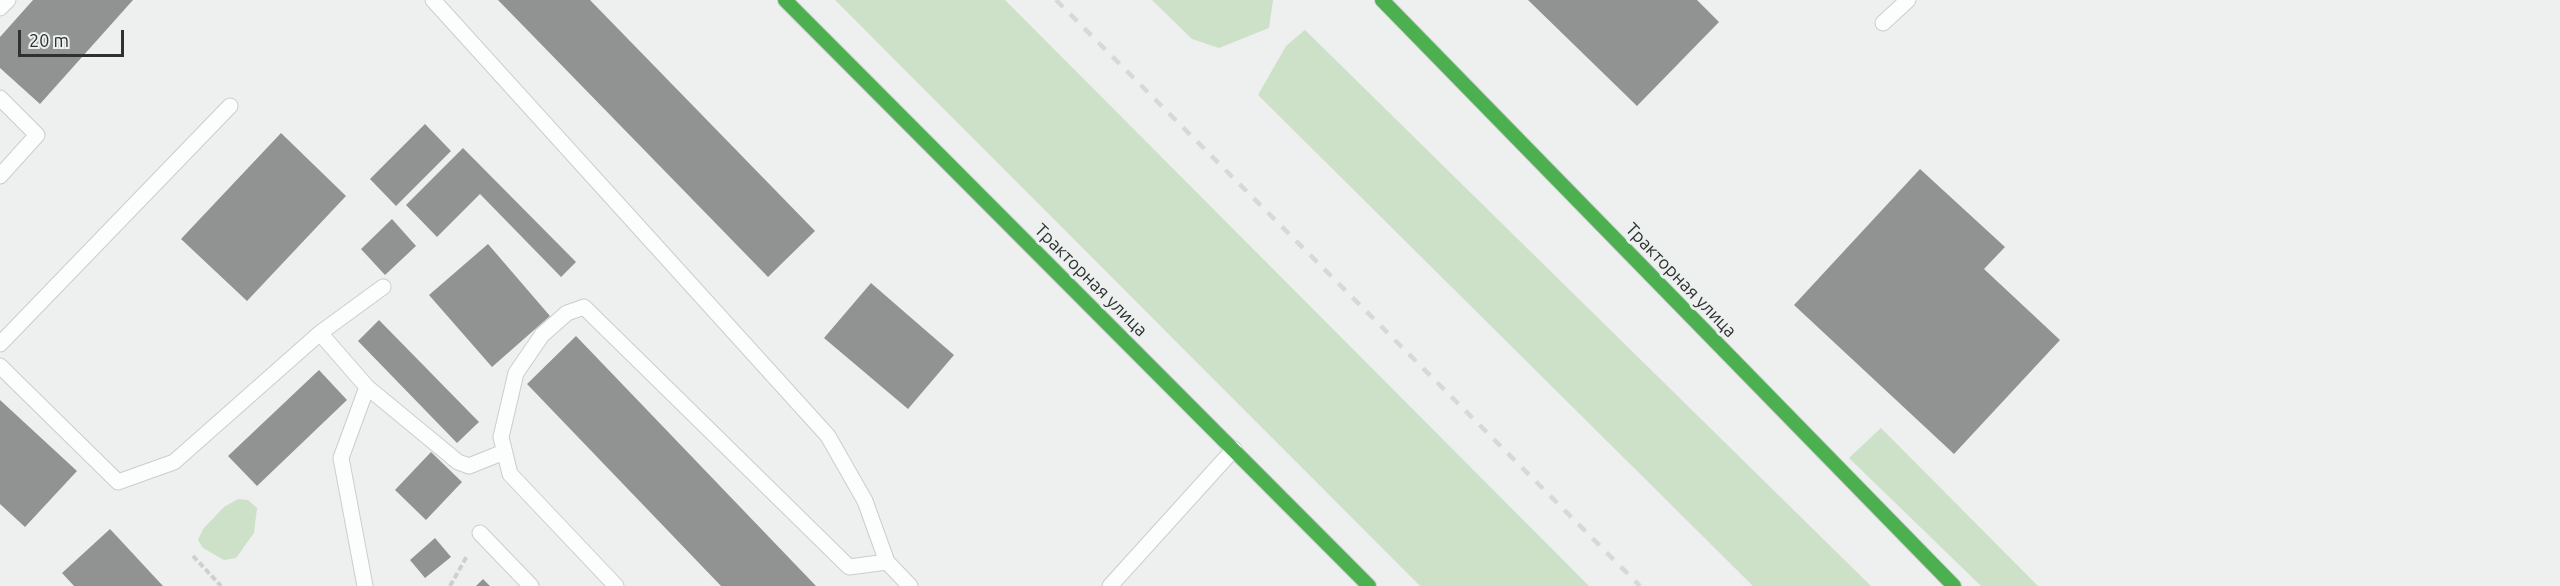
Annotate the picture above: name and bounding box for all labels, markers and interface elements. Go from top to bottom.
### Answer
scale bar [21,18,128,56]
text: 20 m [29,30,69,50]
street label: Тракторная улица [1621,218,1741,342]
street label: Тракторная улица [1030,219,1152,341]

